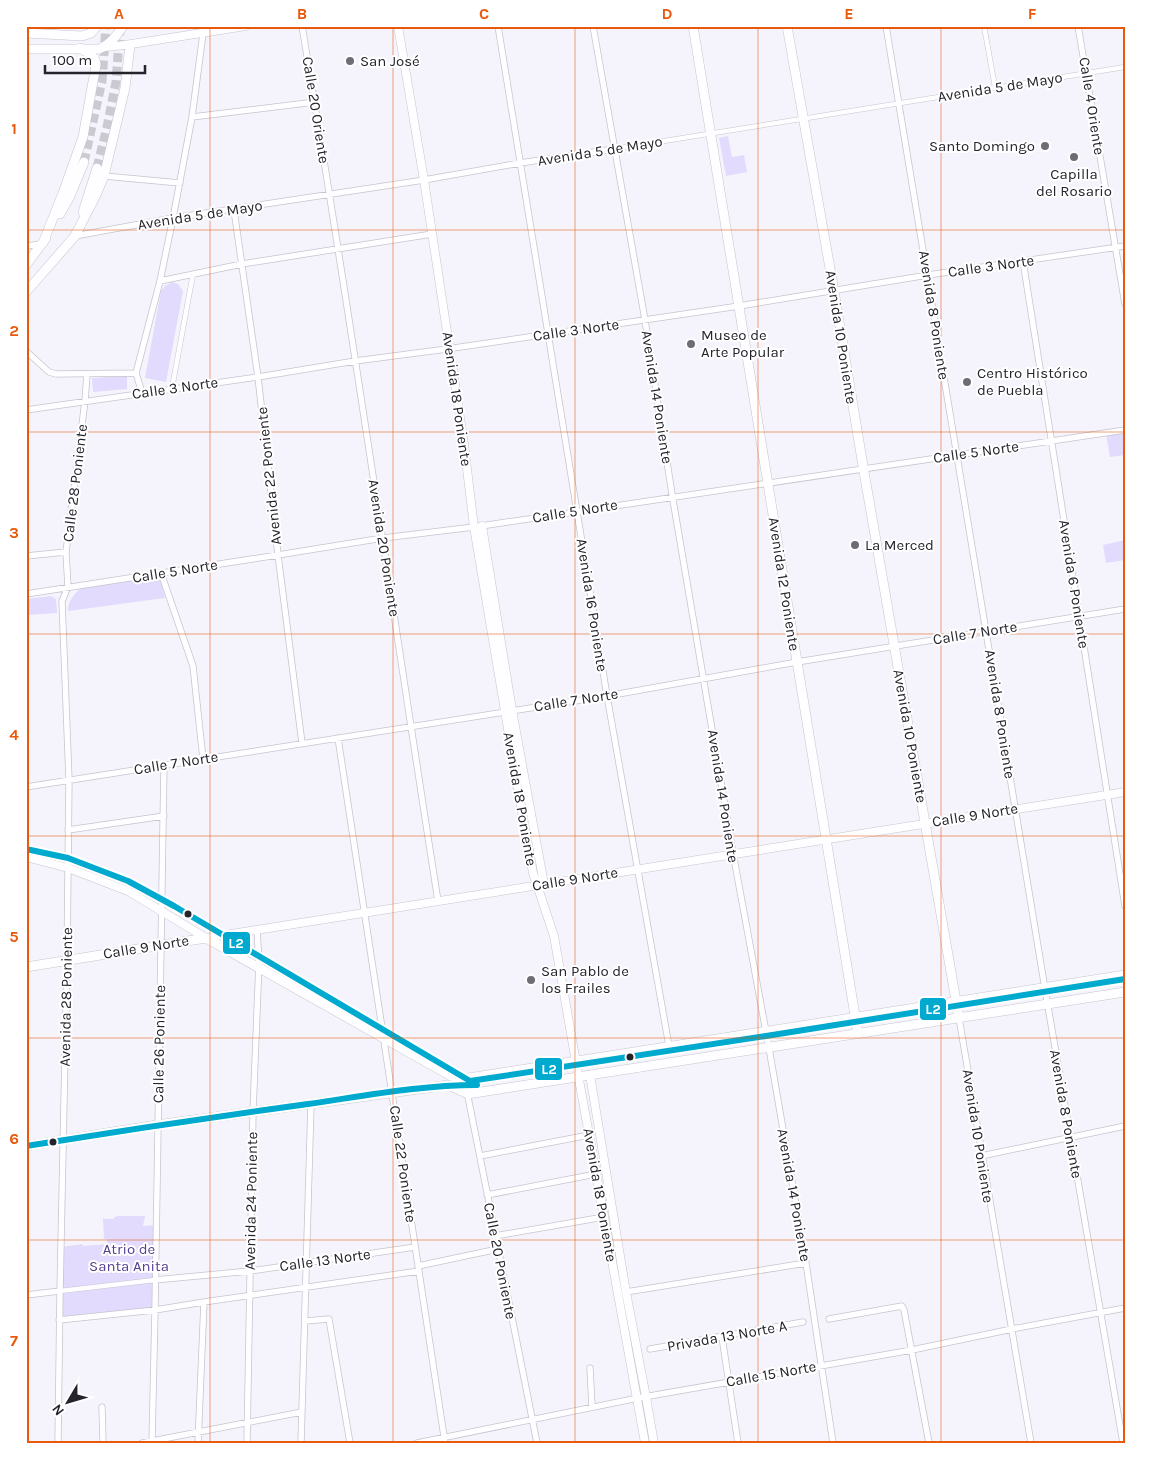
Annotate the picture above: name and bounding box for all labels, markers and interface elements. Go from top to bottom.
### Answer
text: A [114,4,124,23]
text: B [297,4,307,23]
text: C [479,4,489,23]
text: D [662,4,673,23]
text: E [844,4,854,23]
text: F [1028,4,1037,23]
scale bar [45,42,145,74]
text: 100 m [52,51,92,69]
place label: San José [360,52,420,70]
street label: Calle 20 Oriente [299,55,333,165]
marker: San José [344,55,356,67]
street label: Calle 4 Oriente [1075,56,1109,156]
street label: Avenida 5 de Mayo [936,68,1064,106]
text: 1 [11,119,17,138]
street label: Avenida 5 de Mayo [536,132,664,170]
place label: Santo Domingo [929,137,1035,155]
marker: Santo Domingo [1039,140,1051,152]
marker: Capilla del Rosario [1068,151,1080,163]
place label: Capilla del Rosario [1036,165,1112,200]
street label: Avenida 5 de Mayo [136,196,264,234]
street label: Avenida 8 Poniente [915,249,953,381]
street label: Calle 3 Norte [947,251,1035,281]
street label: Avenida 10 Poniente [822,269,860,405]
street label: Calle 3 Norte [532,315,620,345]
text: 2 [9,321,19,340]
place label: Museo de Arte Popular [701,326,785,361]
street label: Avenida 14 Poniente [638,329,676,465]
street label: Avenida 18 Poniente [439,331,475,467]
marker: Museo de Arte Popular [685,338,697,350]
place label: Centro Histórico de Puebla [977,364,1088,399]
street label: Calle 3 Norte [131,373,219,403]
marker: Centro Histórico de Puebla [961,376,973,388]
street label: Avenida 22 Poniente [253,406,285,546]
street label: Calle 28 Poniente [59,423,91,543]
street label: Calle 5 Norte [932,437,1020,467]
street label: Avenida 20 Poniente [364,478,404,618]
street label: Calle 5 Norte [531,495,619,527]
street label: Avenida 12 Poniente [765,516,803,652]
street label: Avenida 6 Poniente [1055,518,1093,650]
text: 3 [9,523,19,542]
place label: La Merced [865,536,934,554]
street label: Avenida 16 Poniente [573,537,611,673]
marker: La Merced [849,539,861,551]
street label: Calle 5 Norte [131,555,219,587]
street label: Calle 7 Norte [932,617,1018,649]
street label: Avenida 8 Poniente [981,648,1019,780]
street label: Avenida 10 Poniente [889,668,931,804]
street label: Calle 7 Norte [533,684,619,716]
text: 4 [9,725,19,744]
street label: Avenida 14 Poniente [704,728,742,864]
street label: Avenida 18 Poniente [499,731,541,867]
street label: Calle 7 Norte [133,747,219,779]
street label: Calle 9 Norte [931,799,1019,831]
street label: Calle 9 Norte [531,863,619,895]
unlabelled marker [183,909,193,919]
text: 5 [9,927,19,946]
street label: Avenida 28 Poniente [56,927,76,1067]
street label: Calle 9 Norte [102,931,190,963]
line badge: L2 [222,931,251,955]
text: L2 [228,935,244,952]
place label: San Pablo de los Frailes [541,962,629,997]
marker: San Pablo de los Frailes [525,974,537,986]
street label: Calle 26 Poniente [149,985,169,1103]
line badge: L2 [919,997,947,1021]
text: L2 [925,1001,941,1018]
street label: Avenida 8 Poniente [1046,1048,1086,1180]
unlabelled marker [625,1052,635,1062]
line badge: L2 [534,1057,563,1081]
text: L2 [541,1061,557,1078]
street label: Avenida 10 Poniente [959,1068,997,1204]
street label: Calle 22 Poniente [386,1104,420,1224]
street label: Avenida 18 Poniente [579,1127,621,1263]
street label: Avenida 14 Poniente [773,1127,815,1263]
text: 6 [9,1129,19,1148]
street label: Avenida 24 Poniente [241,1132,261,1270]
unlabelled marker [48,1137,58,1147]
street label: Calle 20 Poniente [480,1201,520,1321]
park label: Atrio de Santa Anita [89,1240,169,1275]
street label: Calle 13 Norte [278,1245,372,1275]
street label: Privada 13 Norte A [666,1317,789,1355]
text: 7 [10,1331,18,1350]
street label: Calle 15 Norte [724,1357,818,1391]
north arrow [42,1376,92,1426]
text: N [48,1401,68,1419]

